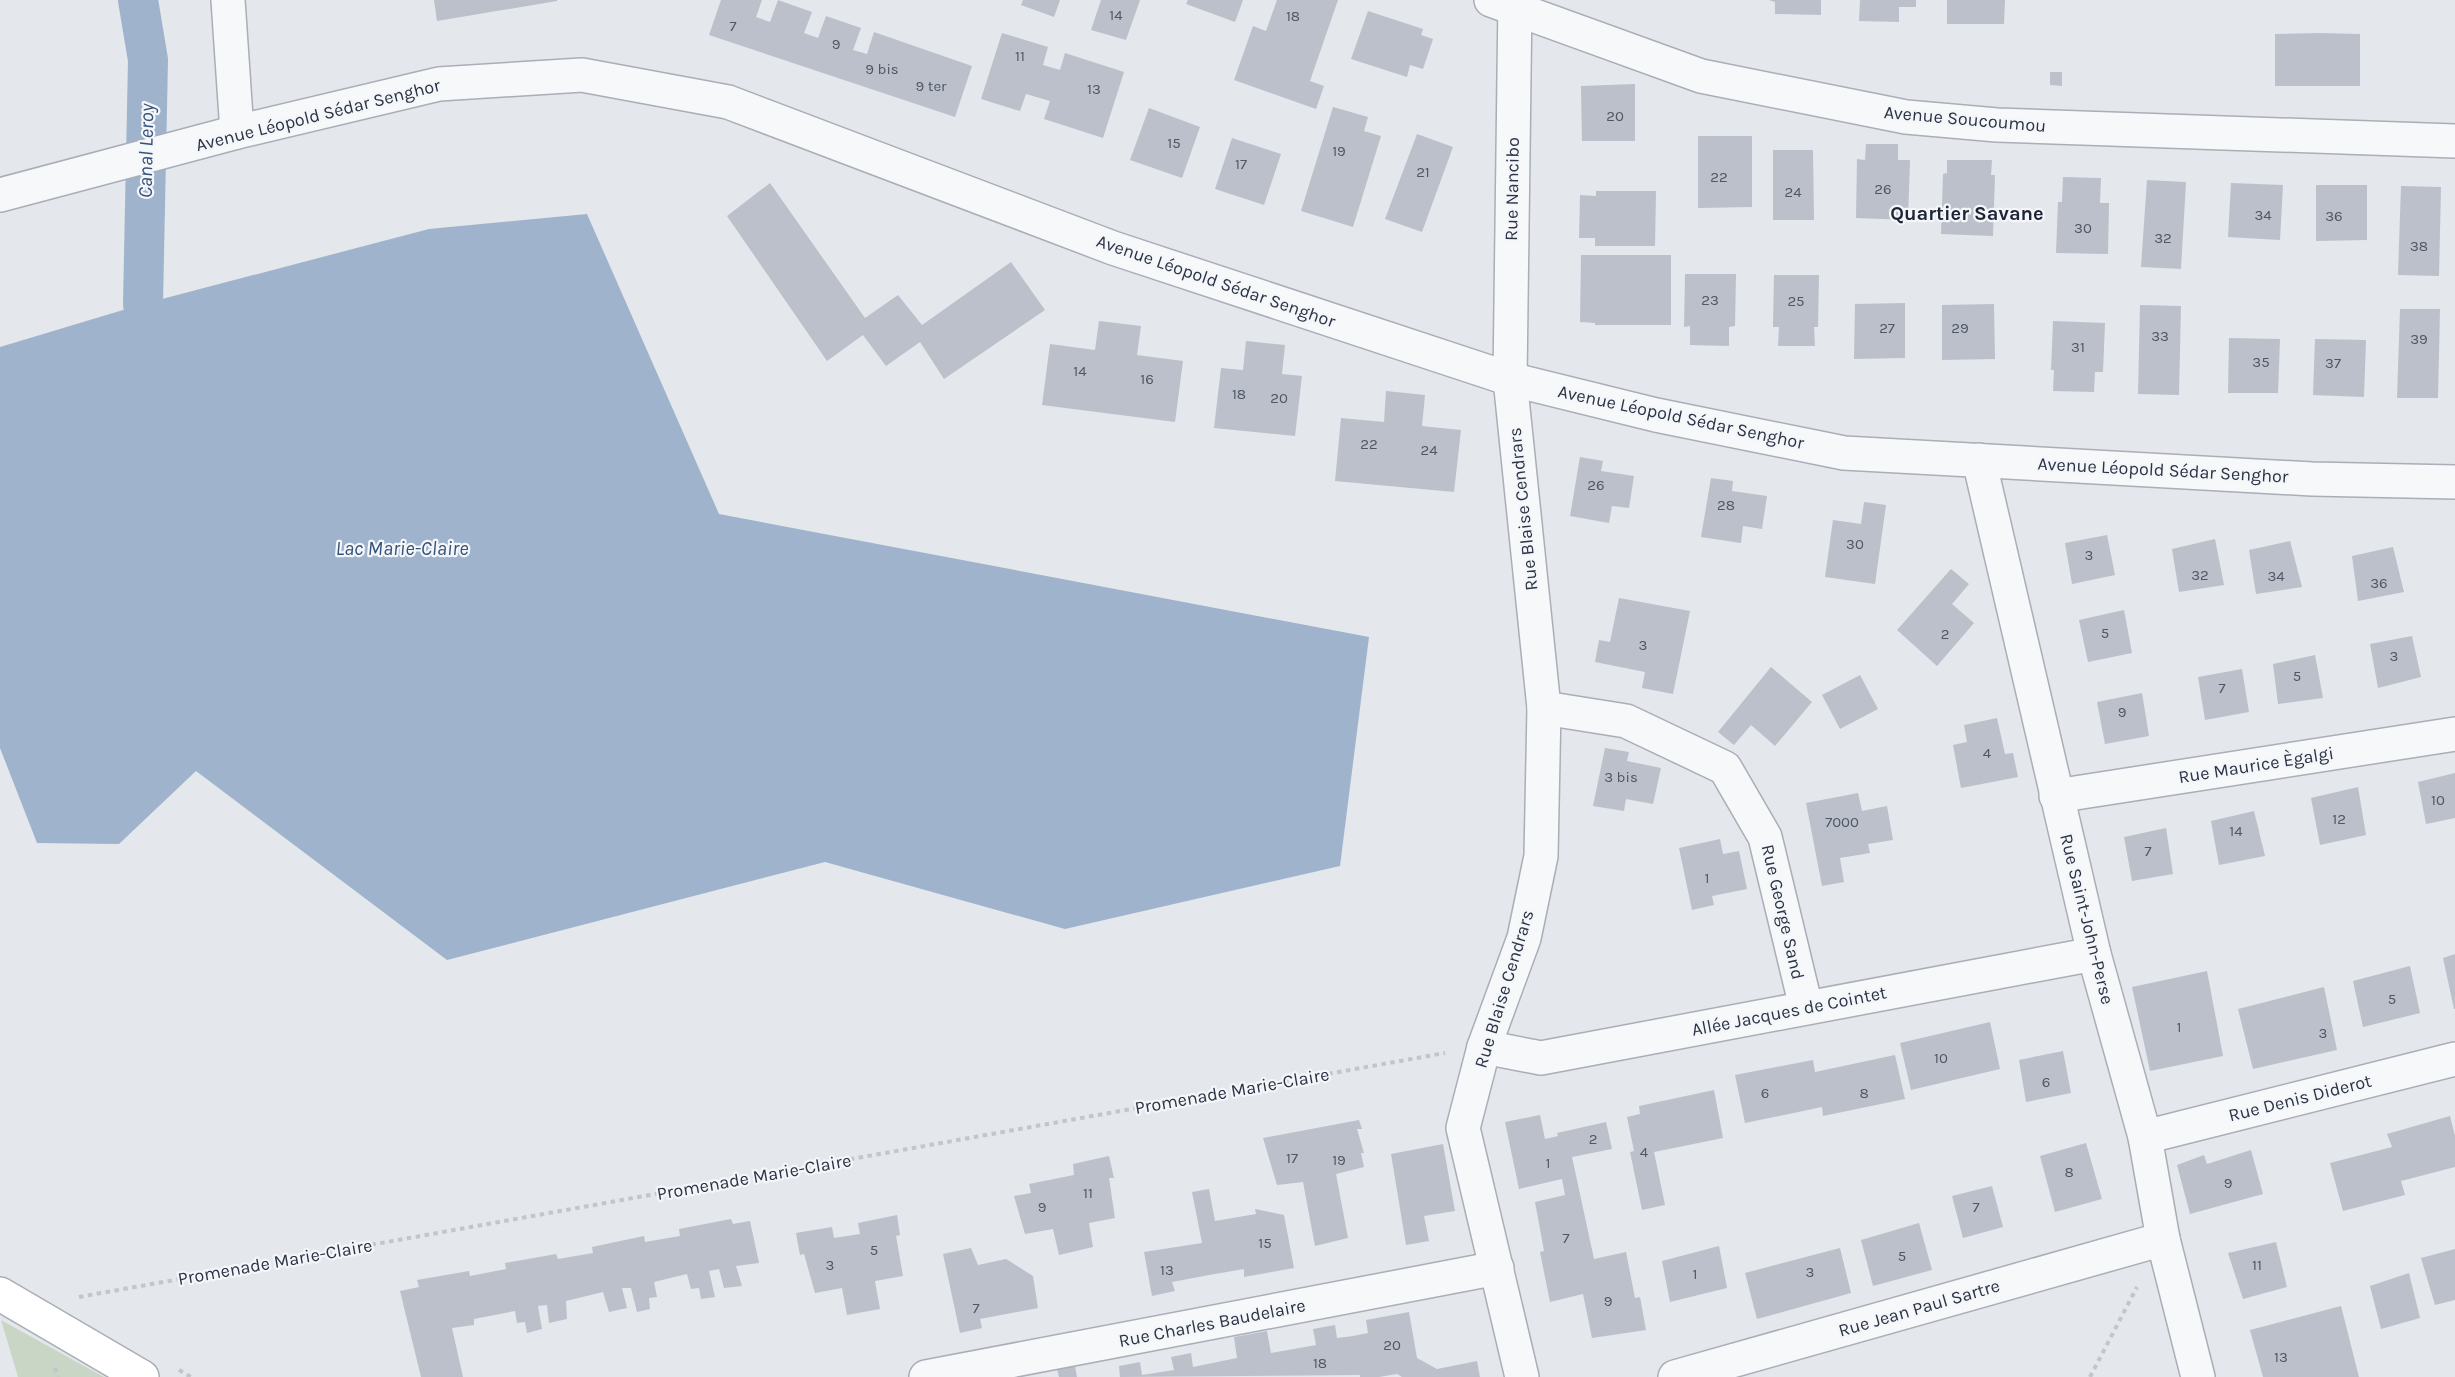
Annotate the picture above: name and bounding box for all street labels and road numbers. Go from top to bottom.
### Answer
street label: Avenue Léopold Sédar Senghor [193,74,443,156]
street label: Avenue Soucoumou [1883,101,2047,137]
street label: Rue Nancibo [1500,137,1524,241]
street label: Avenue Léopold Sédar Senghor [1094,230,1339,332]
street label: Avenue Léopold Sédar Senghor [1556,380,1807,454]
street label: Rue Blaise Cendrars [1503,426,1543,592]
street label: Avenue Léopold Sédar Senghor [2037,452,2289,488]
street label: Rue Maurice Ègalgi [2177,741,2335,788]
street label: Rue Saint-John-Perse [2055,831,2119,1007]
street label: Rue George Sand [1757,842,1809,982]
street label: Rue Blaise Cendrars [1469,907,1539,1071]
street label: Allée Jacques de Cointet [1690,981,1889,1041]
street label: Promenade Marie-Claire [1133,1063,1331,1119]
street label: Rue Denis Diderot [2226,1070,2374,1126]
street label: Promenade Marie-Claire [655,1149,853,1205]
street label: Promenade Marie-Claire [176,1234,374,1290]
street label: Rue Jean Paul Sartre [1836,1274,2002,1342]
street label: Rue Charles Baudelaire [1117,1294,1307,1352]

